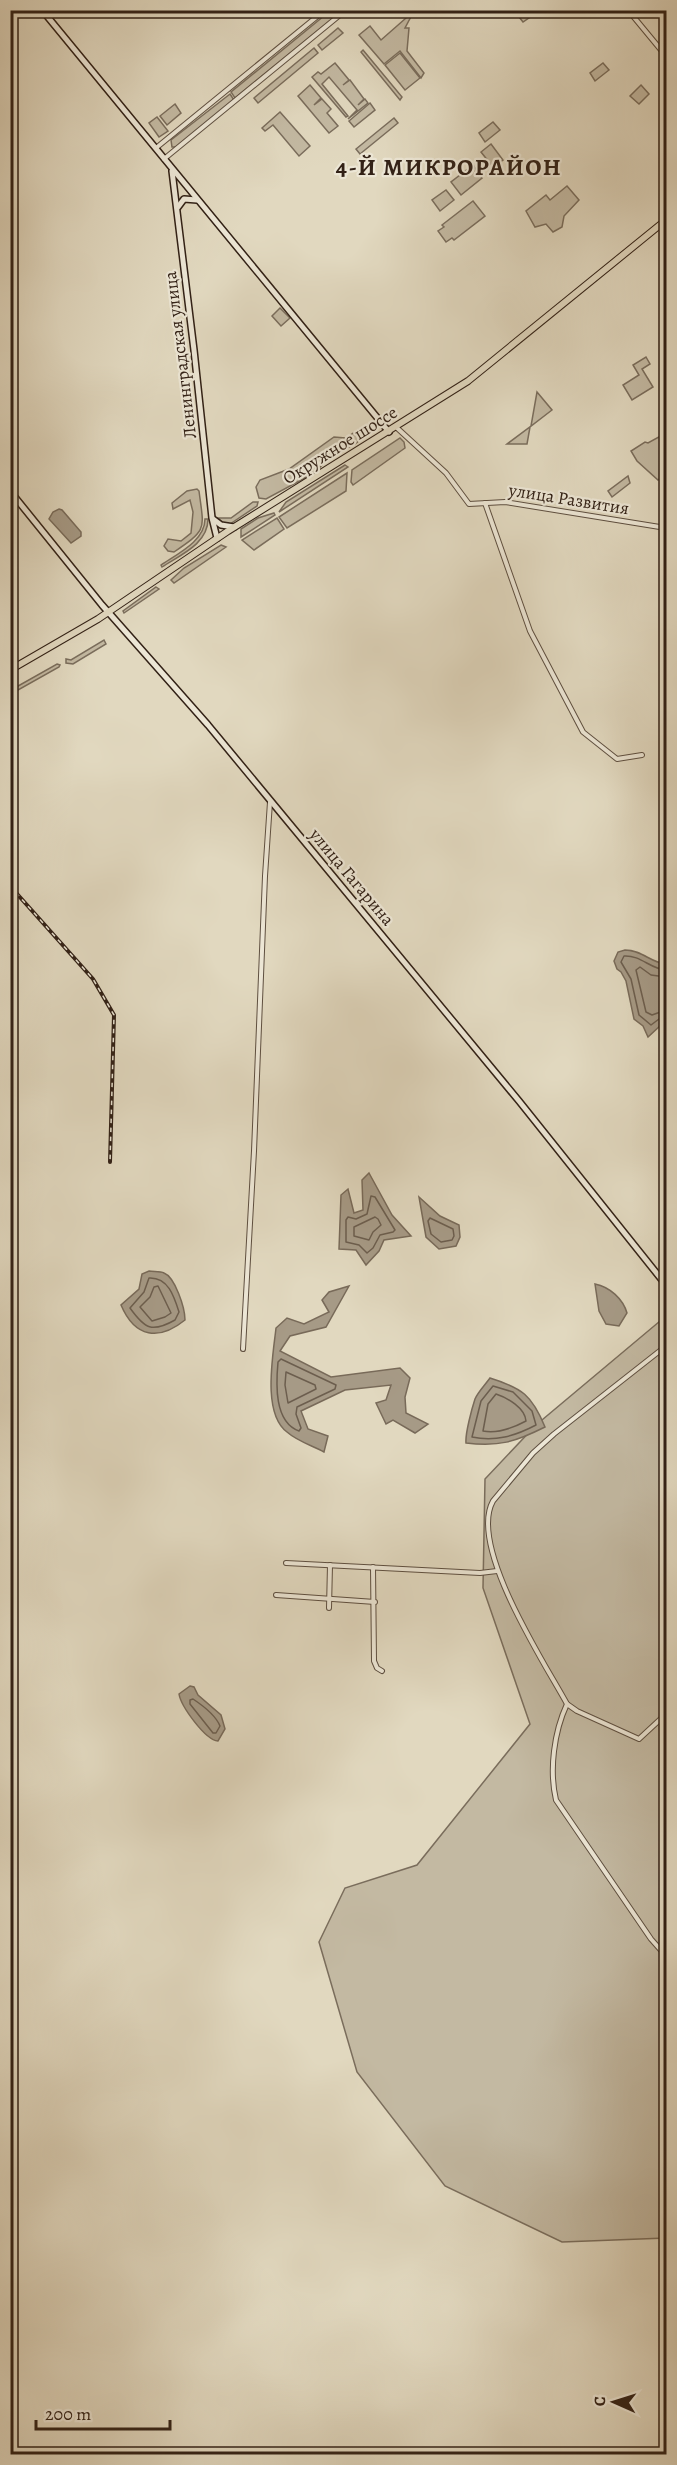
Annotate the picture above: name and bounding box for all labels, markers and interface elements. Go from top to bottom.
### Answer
district label: 4-Й МИКРОРАЙОН [336,151,562,183]
street label: Ленинградская улица [158,269,202,440]
street label: Окружное шоссе [278,400,402,490]
street label: улица Развития [506,477,631,520]
street label: улица Гагарина [304,822,400,931]
north arrow [584,2372,644,2432]
scale bar [36,2393,170,2431]
text: С [589,2396,611,2407]
text: 200 m [45,2402,91,2426]

